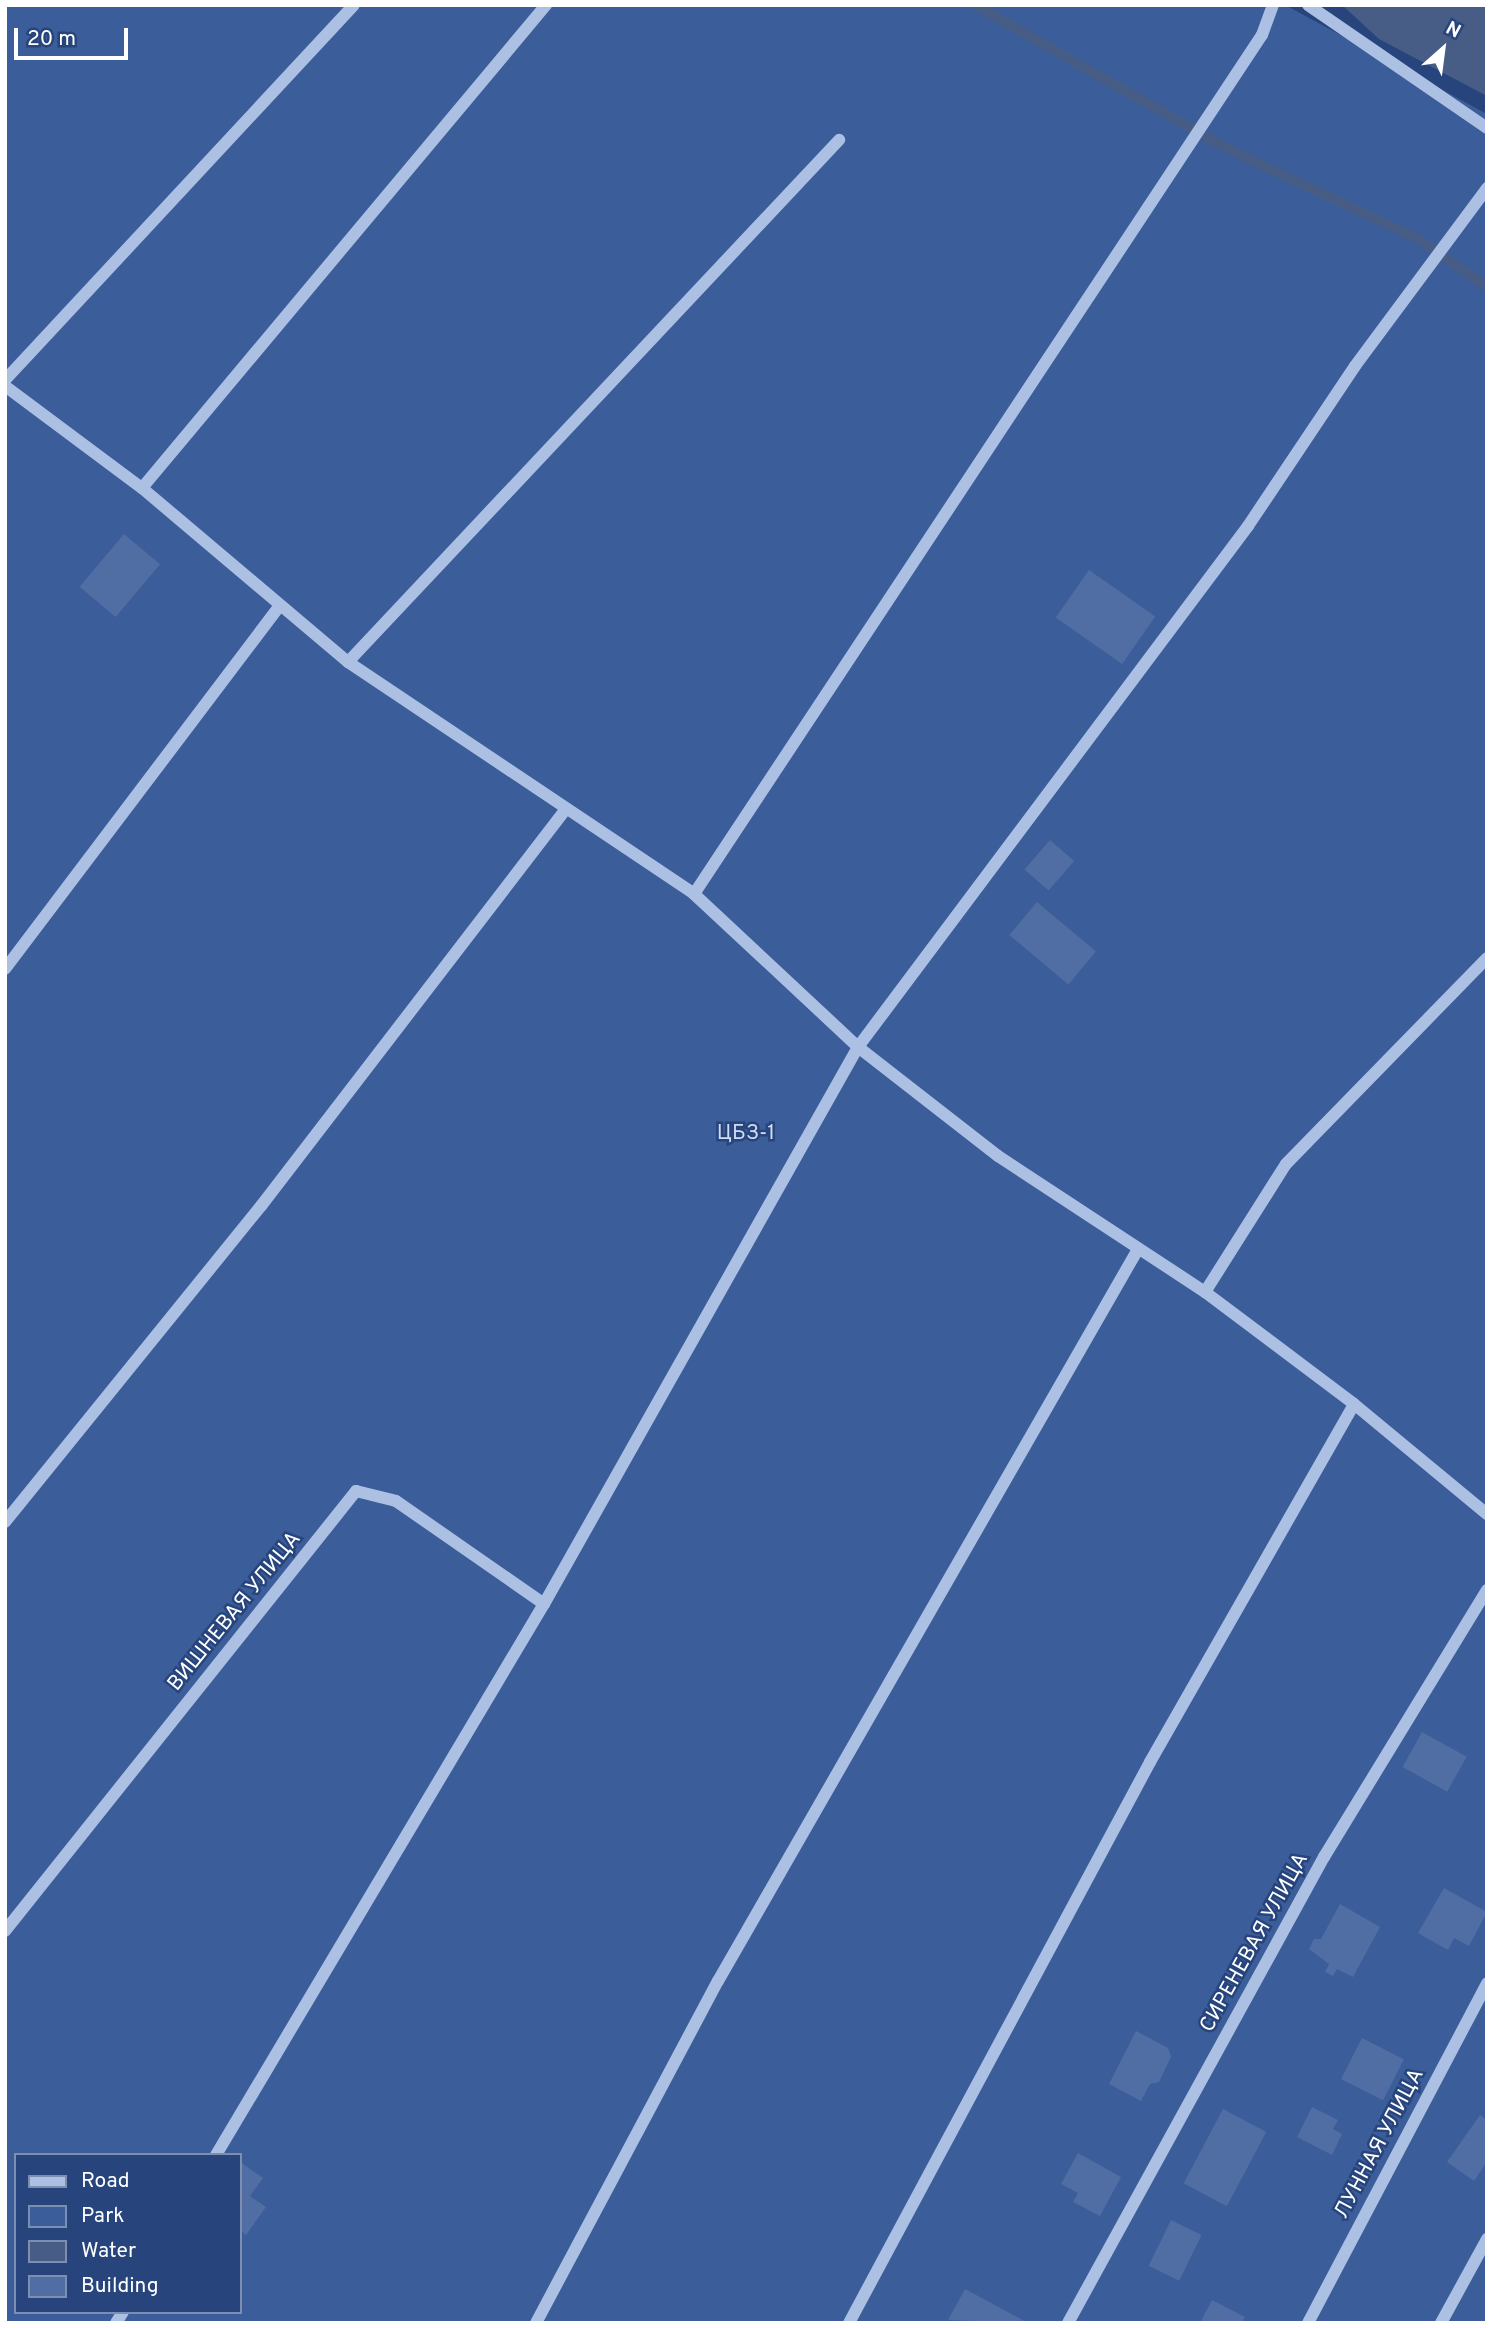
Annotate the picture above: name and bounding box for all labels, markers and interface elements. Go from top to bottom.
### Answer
scale bar [18,14,131,58]
north arrow [1408,14,1478,84]
text: N [1441,17,1465,44]
text: 20 m [27,26,76,53]
park label: ЦБЗ-1 [717,1121,775,1147]
street label: ВИШНЕВАЯ УЛИЦА [163,1527,307,1697]
street label: СИРЕНЕВАЯ УЛИЦА [1195,1849,1315,2037]
street label: ЛУННАЯ УЛИЦА [1330,2065,1430,2223]
legend [14,2153,242,2314]
text: Road [81,2168,130,2195]
text: Park [81,2203,124,2230]
text: Water [81,2238,136,2265]
text: Building [81,2273,159,2300]

